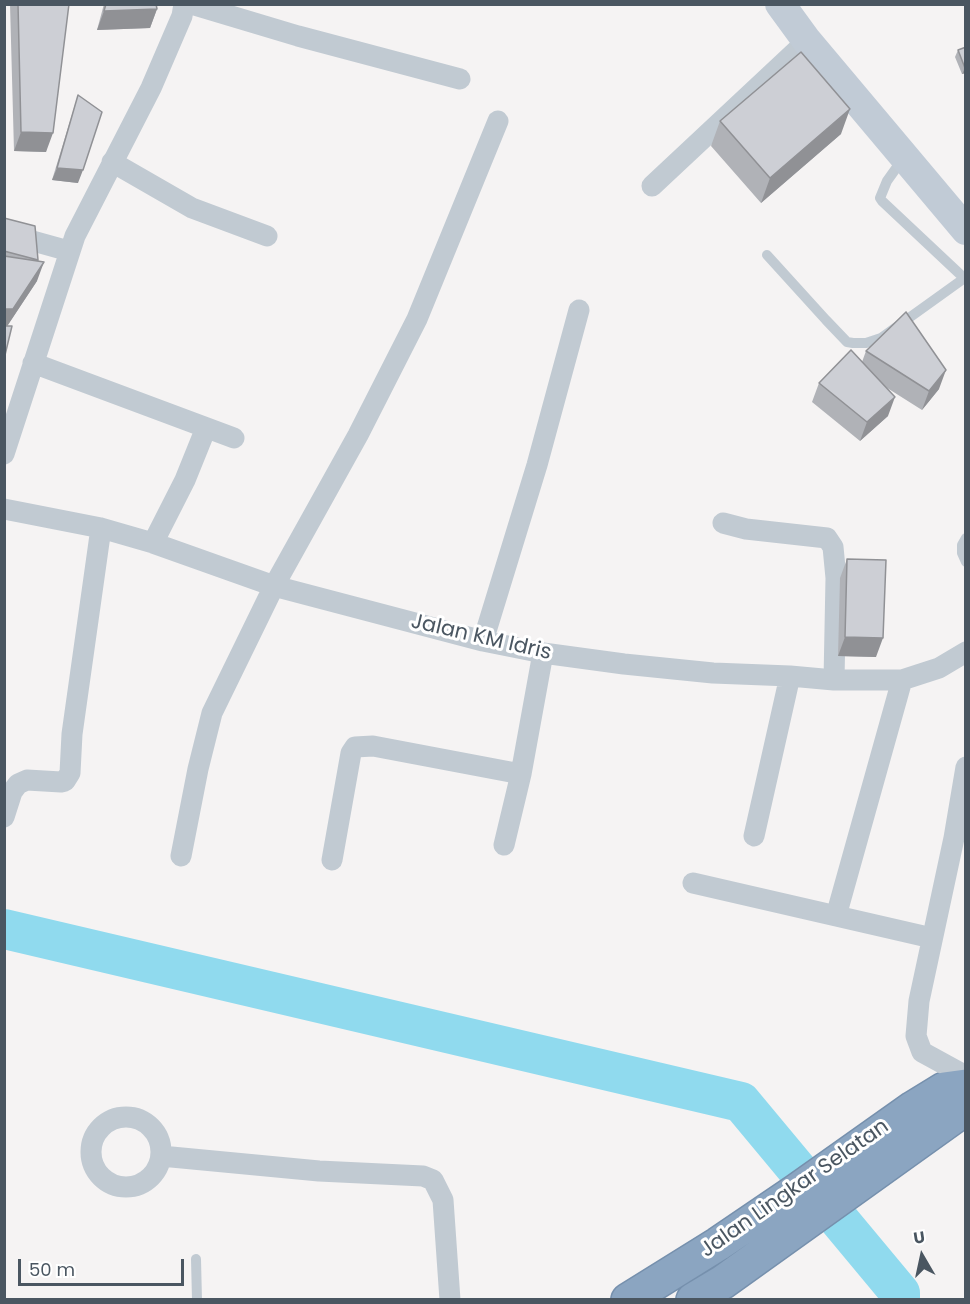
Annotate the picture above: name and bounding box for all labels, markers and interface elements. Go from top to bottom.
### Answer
street label: Jalan KM Idris [408,610,554,666]
street label: Jalan Lingkar Selatan [696,1114,894,1264]
text: U [912,1225,926,1250]
north arrow [892,1226,952,1286]
scale bar [21,1247,188,1285]
text: 50 m [29,1257,75,1282]

